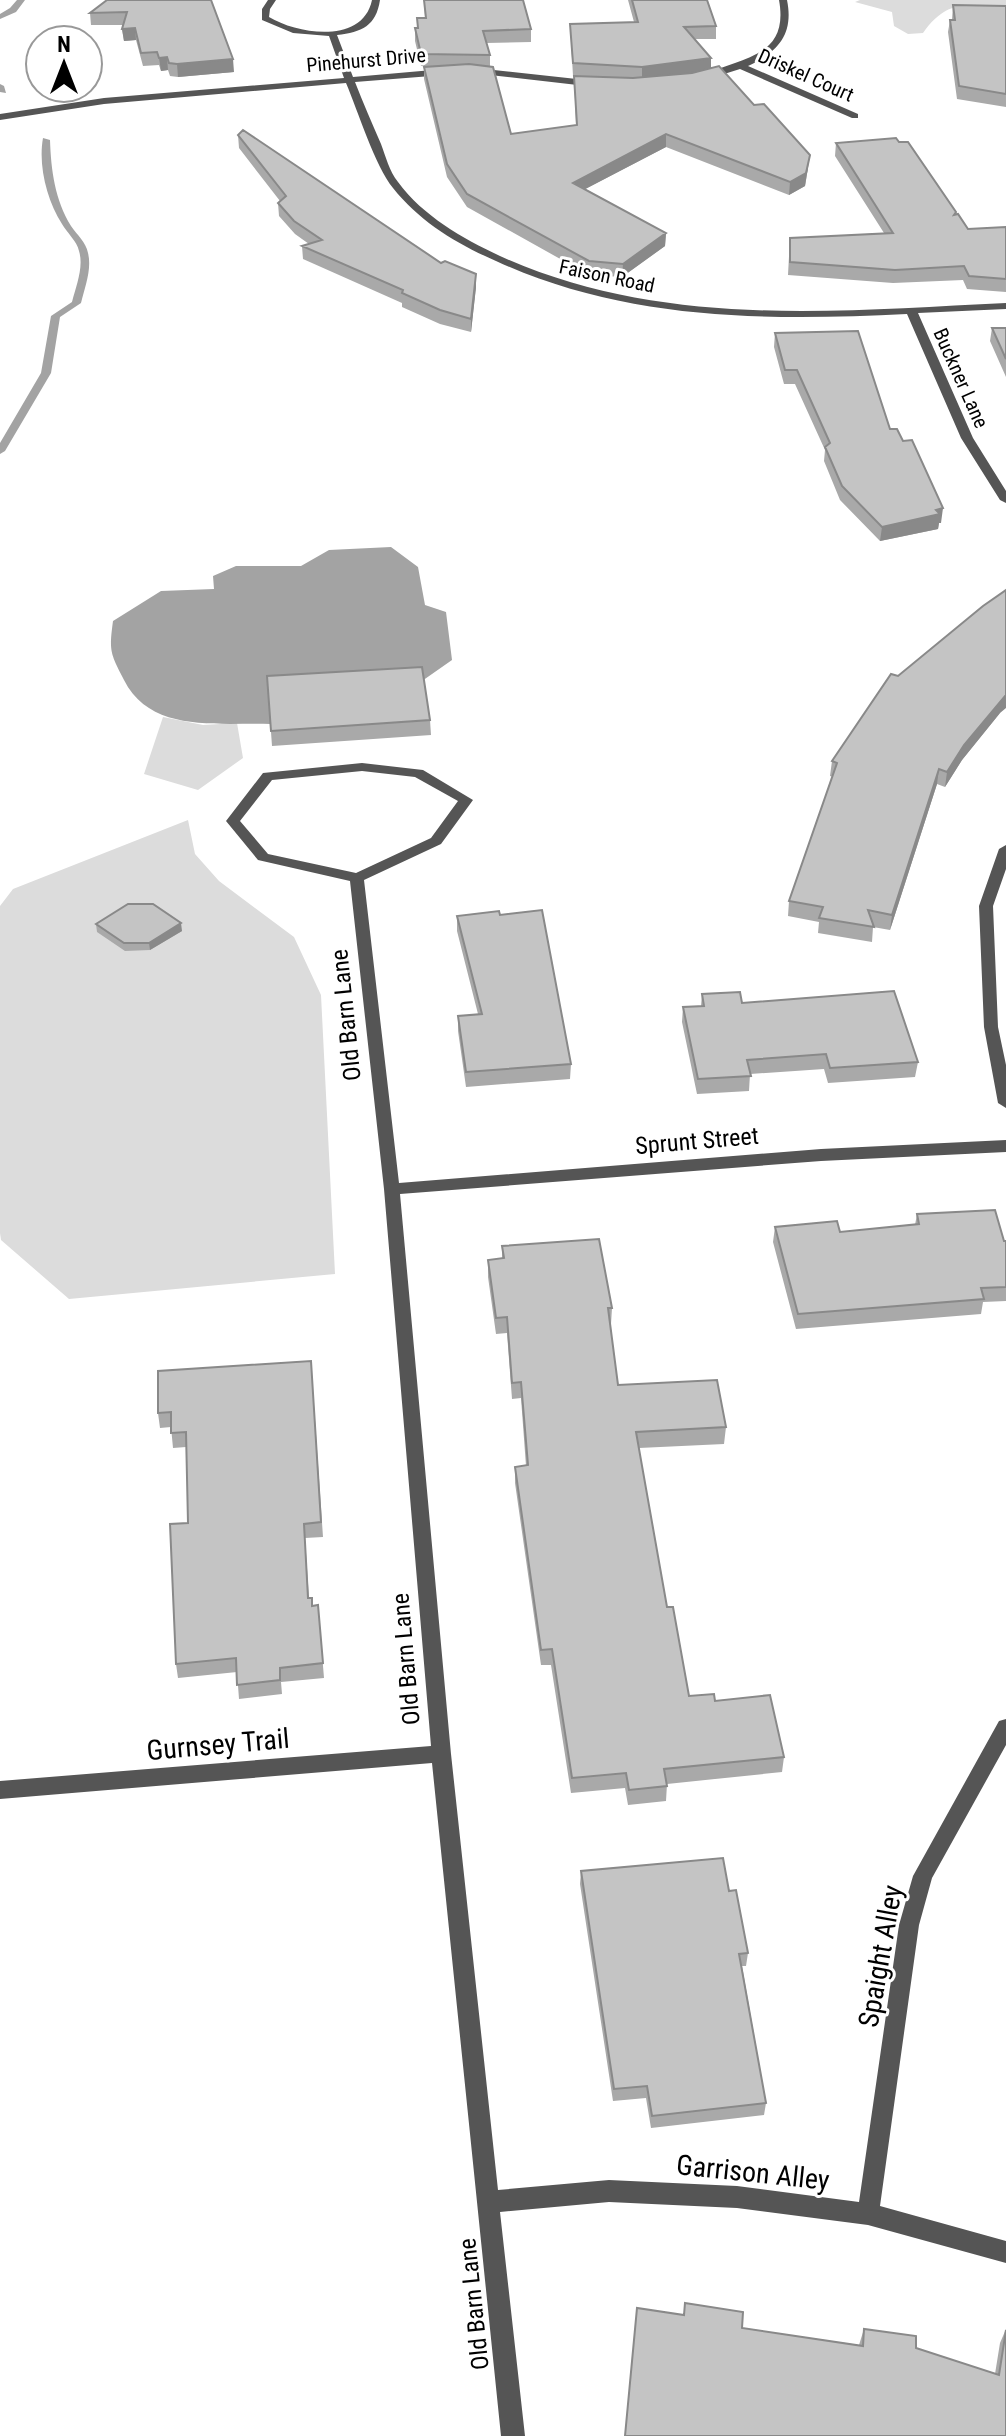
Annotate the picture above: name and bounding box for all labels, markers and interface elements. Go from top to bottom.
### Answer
north arrow [24,24,104,104]
text: N [57,32,71,57]
street label: Pinehurst Drive [305,43,427,77]
street label: Driskel Court [754,43,858,107]
street label: Faison Road [557,254,657,298]
street label: Buckner Lane [928,324,994,432]
street label: Old Barn Lane [325,948,367,1082]
street label: Sprunt Street [634,1122,760,1160]
street label: Old Barn Lane [386,1592,426,1726]
street label: Gurnsey Trail [145,1722,291,1767]
street label: Spaight Alley [852,1882,909,2030]
street label: Garrison Alley [675,2148,832,2197]
street label: Old Barn Lane [453,2237,495,2371]

